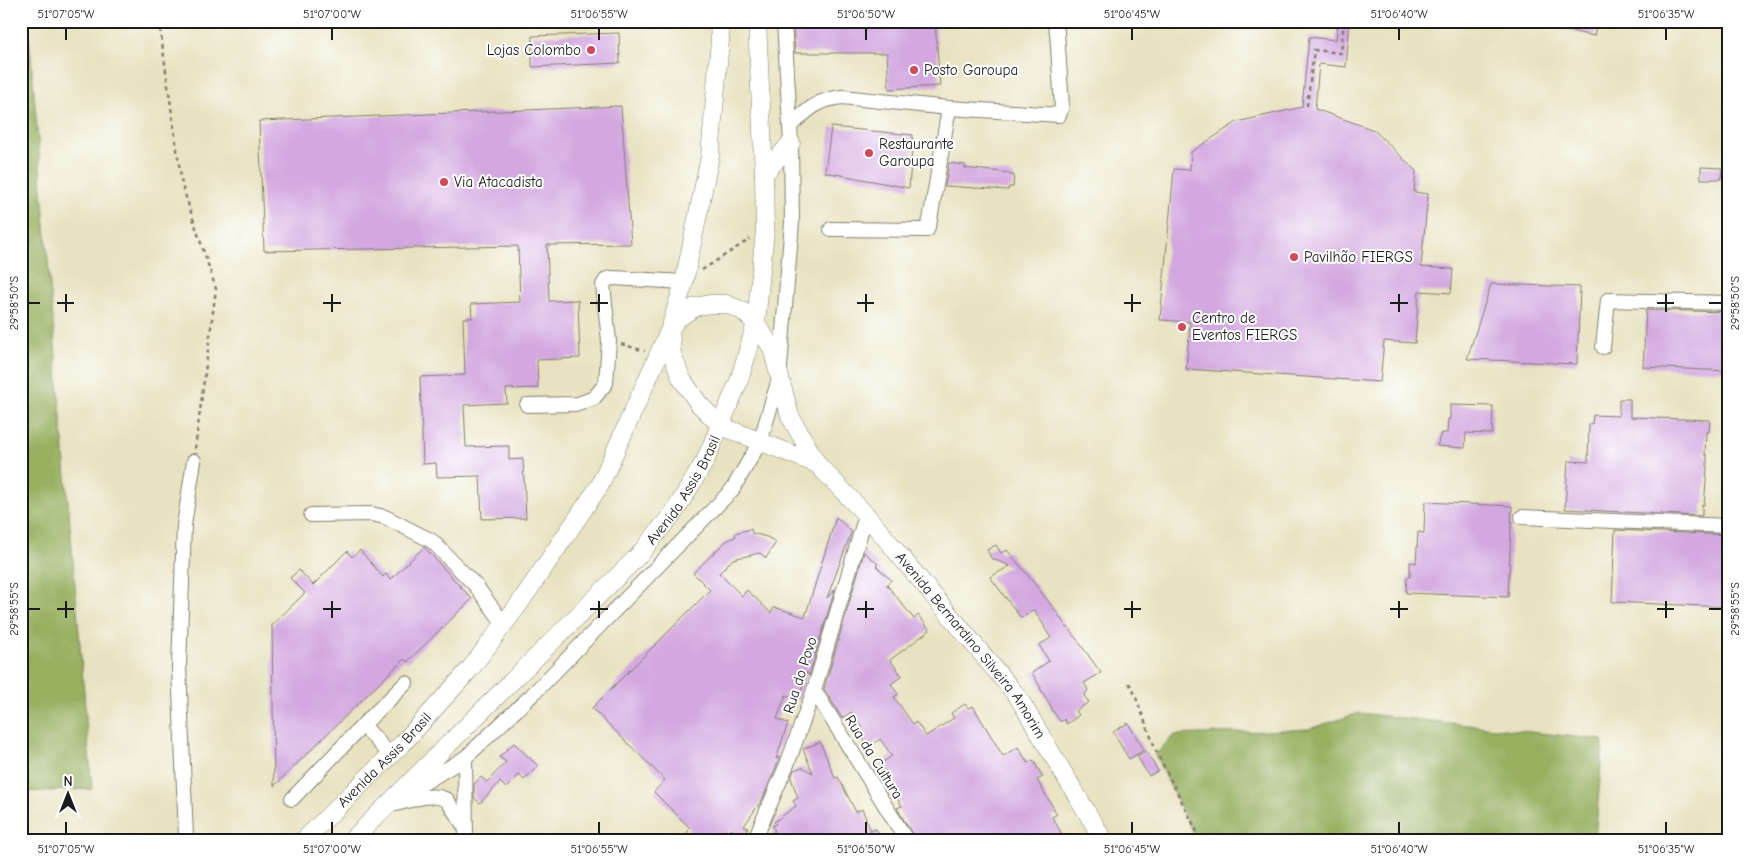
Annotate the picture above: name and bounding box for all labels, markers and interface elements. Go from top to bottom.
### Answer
text: 51°07'05"W [37,7,95,21]
text: 51°07'00"W [303,7,362,21]
text: 51°06'55"W [570,7,628,21]
text: 51°06'50"W [837,7,896,21]
text: 51°06'45"W [1104,7,1161,21]
text: 51°06'40"W [1370,7,1428,21]
text: 51°06'35"W [1638,7,1695,21]
place label: Lojas Colombo [487,41,581,59]
marker: Lojas Colombo [585,44,597,56]
place label: Posto Garoupa [924,61,1018,79]
marker: Posto Garoupa [908,64,920,76]
place label: Restaurante Garoupa [879,135,954,170]
marker: Restaurante Garoupa [863,147,875,159]
place label: Via Atacadista [454,173,543,191]
marker: Via Atacadista [438,176,450,188]
place label: Pavilhão FIERGS [1304,248,1413,266]
marker: Pavilhão FIERGS [1288,251,1300,263]
text: 29°58'50"S [7,275,21,330]
text: 29°58'50"S [1728,275,1742,330]
place label: Centro de Eventos FIERGS [1192,309,1297,344]
marker: Centro de Eventos FIERGS [1176,321,1188,333]
street label: Avenida Assis Brasil [642,433,724,548]
street label: Avenida Bernardino Silveira Amorim [892,548,1050,742]
text: 29°58'55"S [7,582,21,636]
text: 29°58'55"S [1728,582,1742,636]
street label: Rua do Povo [779,634,821,716]
street label: Avenida Assis Brasil [334,709,435,811]
street label: Rua da Cultura [841,712,907,802]
north arrow [42,770,92,820]
text: N [63,773,73,790]
text: 51°07'05"W [37,842,95,856]
text: 51°07'00"W [303,842,362,856]
text: 51°06'55"W [570,842,628,856]
text: 51°06'50"W [837,842,896,856]
text: 51°06'45"W [1104,842,1161,856]
text: 51°06'40"W [1370,842,1428,856]
text: 51°06'35"W [1638,842,1695,856]

